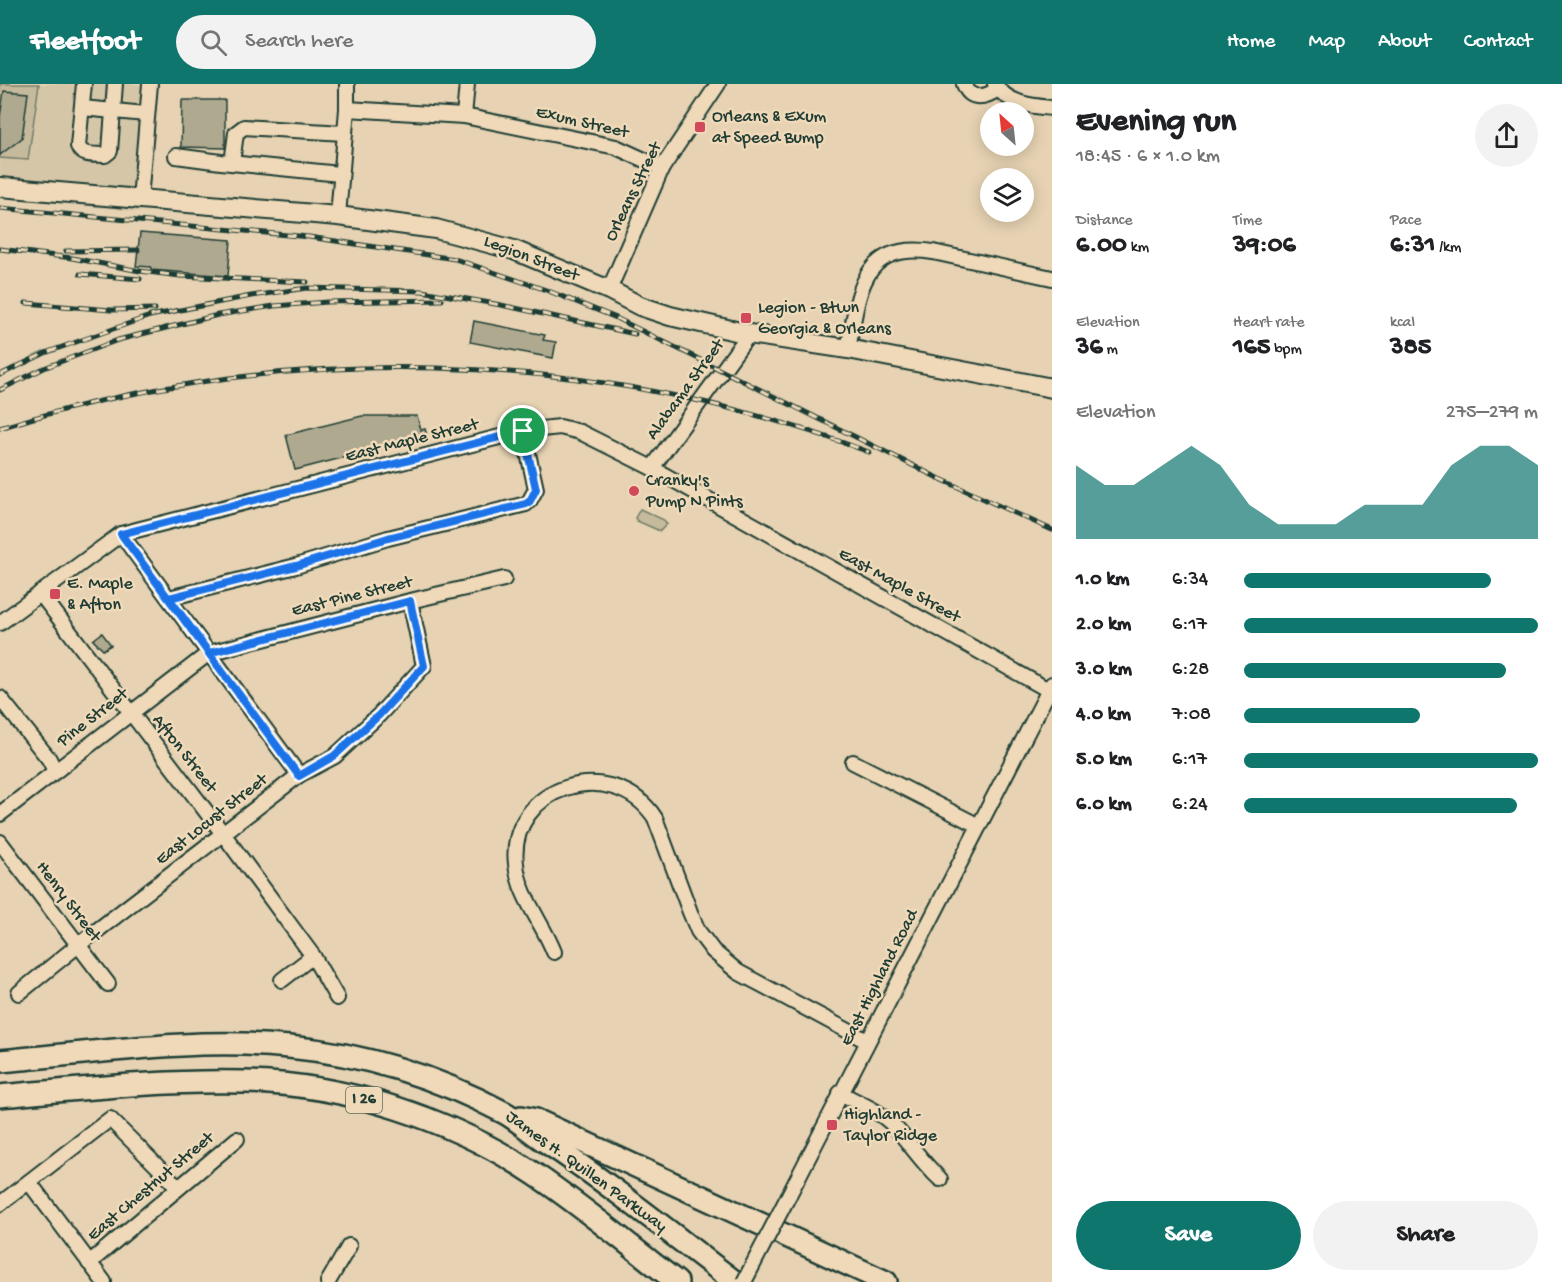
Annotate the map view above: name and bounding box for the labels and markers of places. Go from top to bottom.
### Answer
place label: Orleans & Exum at Speed Bump [712,107,827,149]
marker: Orleans & Exum at Speed Bump [693,120,707,134]
place label: Legion - Btwn Georgia & Orleans [758,298,892,340]
marker: Legion - Btwn Georgia & Orleans [739,311,753,325]
pin [497,405,548,456]
place label: Cranky's Pump N Pints [645,471,744,513]
marker: Cranky's Pump N Pints [627,484,641,498]
place label: E. Maple & Afton [67,574,133,616]
marker: E. Maple & Afton [48,587,62,601]
place label: Highland - Taylor Ridge [843,1105,938,1147]
marker: Highland - Taylor Ridge [825,1118,839,1132]

